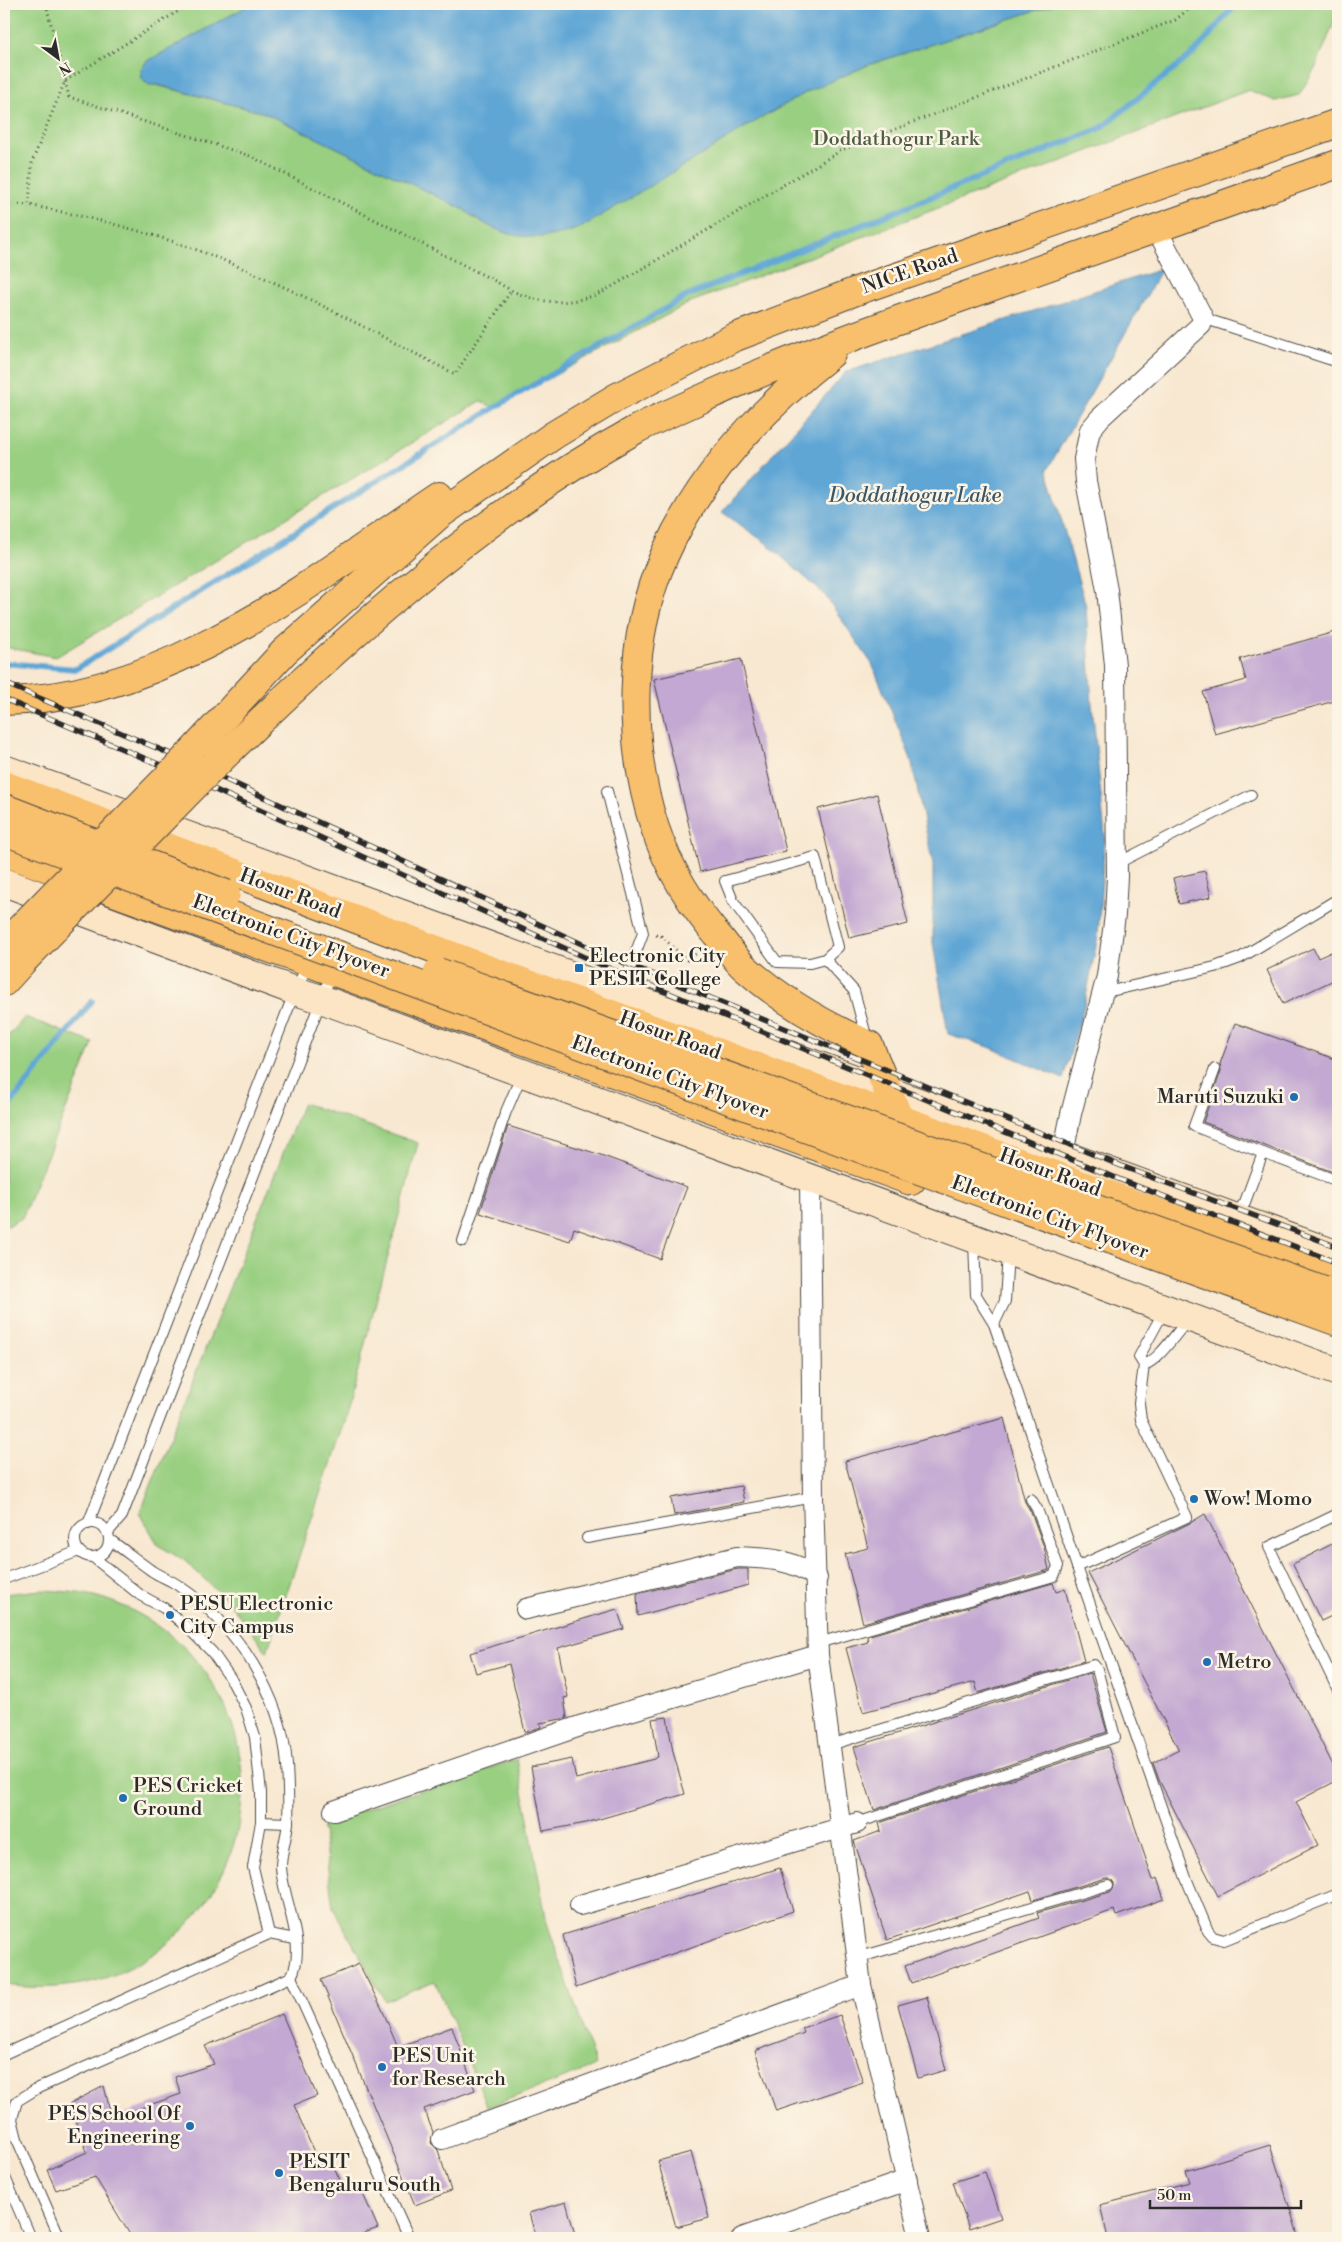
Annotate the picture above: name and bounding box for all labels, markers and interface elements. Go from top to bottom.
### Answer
north arrow [32,32,82,82]
text: N [55,58,74,79]
park label: Doddathogur Park [813,127,981,152]
street label: NICE Road [858,244,962,300]
water label: Doddathogur Lake [828,483,1002,509]
street label: Hosur Road [236,863,345,925]
street label: Electronic City Flyover [189,890,393,984]
place label: Electronic City PESIT College [589,944,726,992]
marker: Electronic City PESIT College [573,962,585,974]
street label: Hosur Road [616,1006,725,1066]
street label: Electronic City Flyover [568,1031,772,1125]
place label: Maruti Suzuki [1157,1085,1284,1110]
marker: Maruti Suzuki [1288,1091,1300,1103]
street label: Hosur Road [996,1143,1105,1203]
street label: Electronic City Flyover [948,1171,1152,1265]
place label: Wow! Momo [1203,1487,1312,1512]
marker: Wow! Momo [1188,1493,1200,1505]
place label: PESU Electronic City Campus [180,1592,333,1640]
marker: PESU Electronic City Campus [164,1609,176,1621]
place label: Metro [1217,1650,1272,1675]
marker: Metro [1201,1656,1213,1668]
place label: PES Cricket Ground [133,1774,243,1822]
marker: PES Cricket Ground [117,1792,129,1804]
place label: PES Unit for Research [392,2044,506,2092]
marker: PES Unit for Research [376,2061,388,2073]
place label: PES School Of Engineering [48,2102,181,2150]
marker: PES School Of Engineering [184,2120,196,2132]
place label: PESIT Bengaluru South [288,2150,441,2198]
marker: PESIT Bengaluru South [273,2167,285,2179]
scale bar [1150,2177,1301,2209]
text: 50 m [1157,2186,1191,2205]

